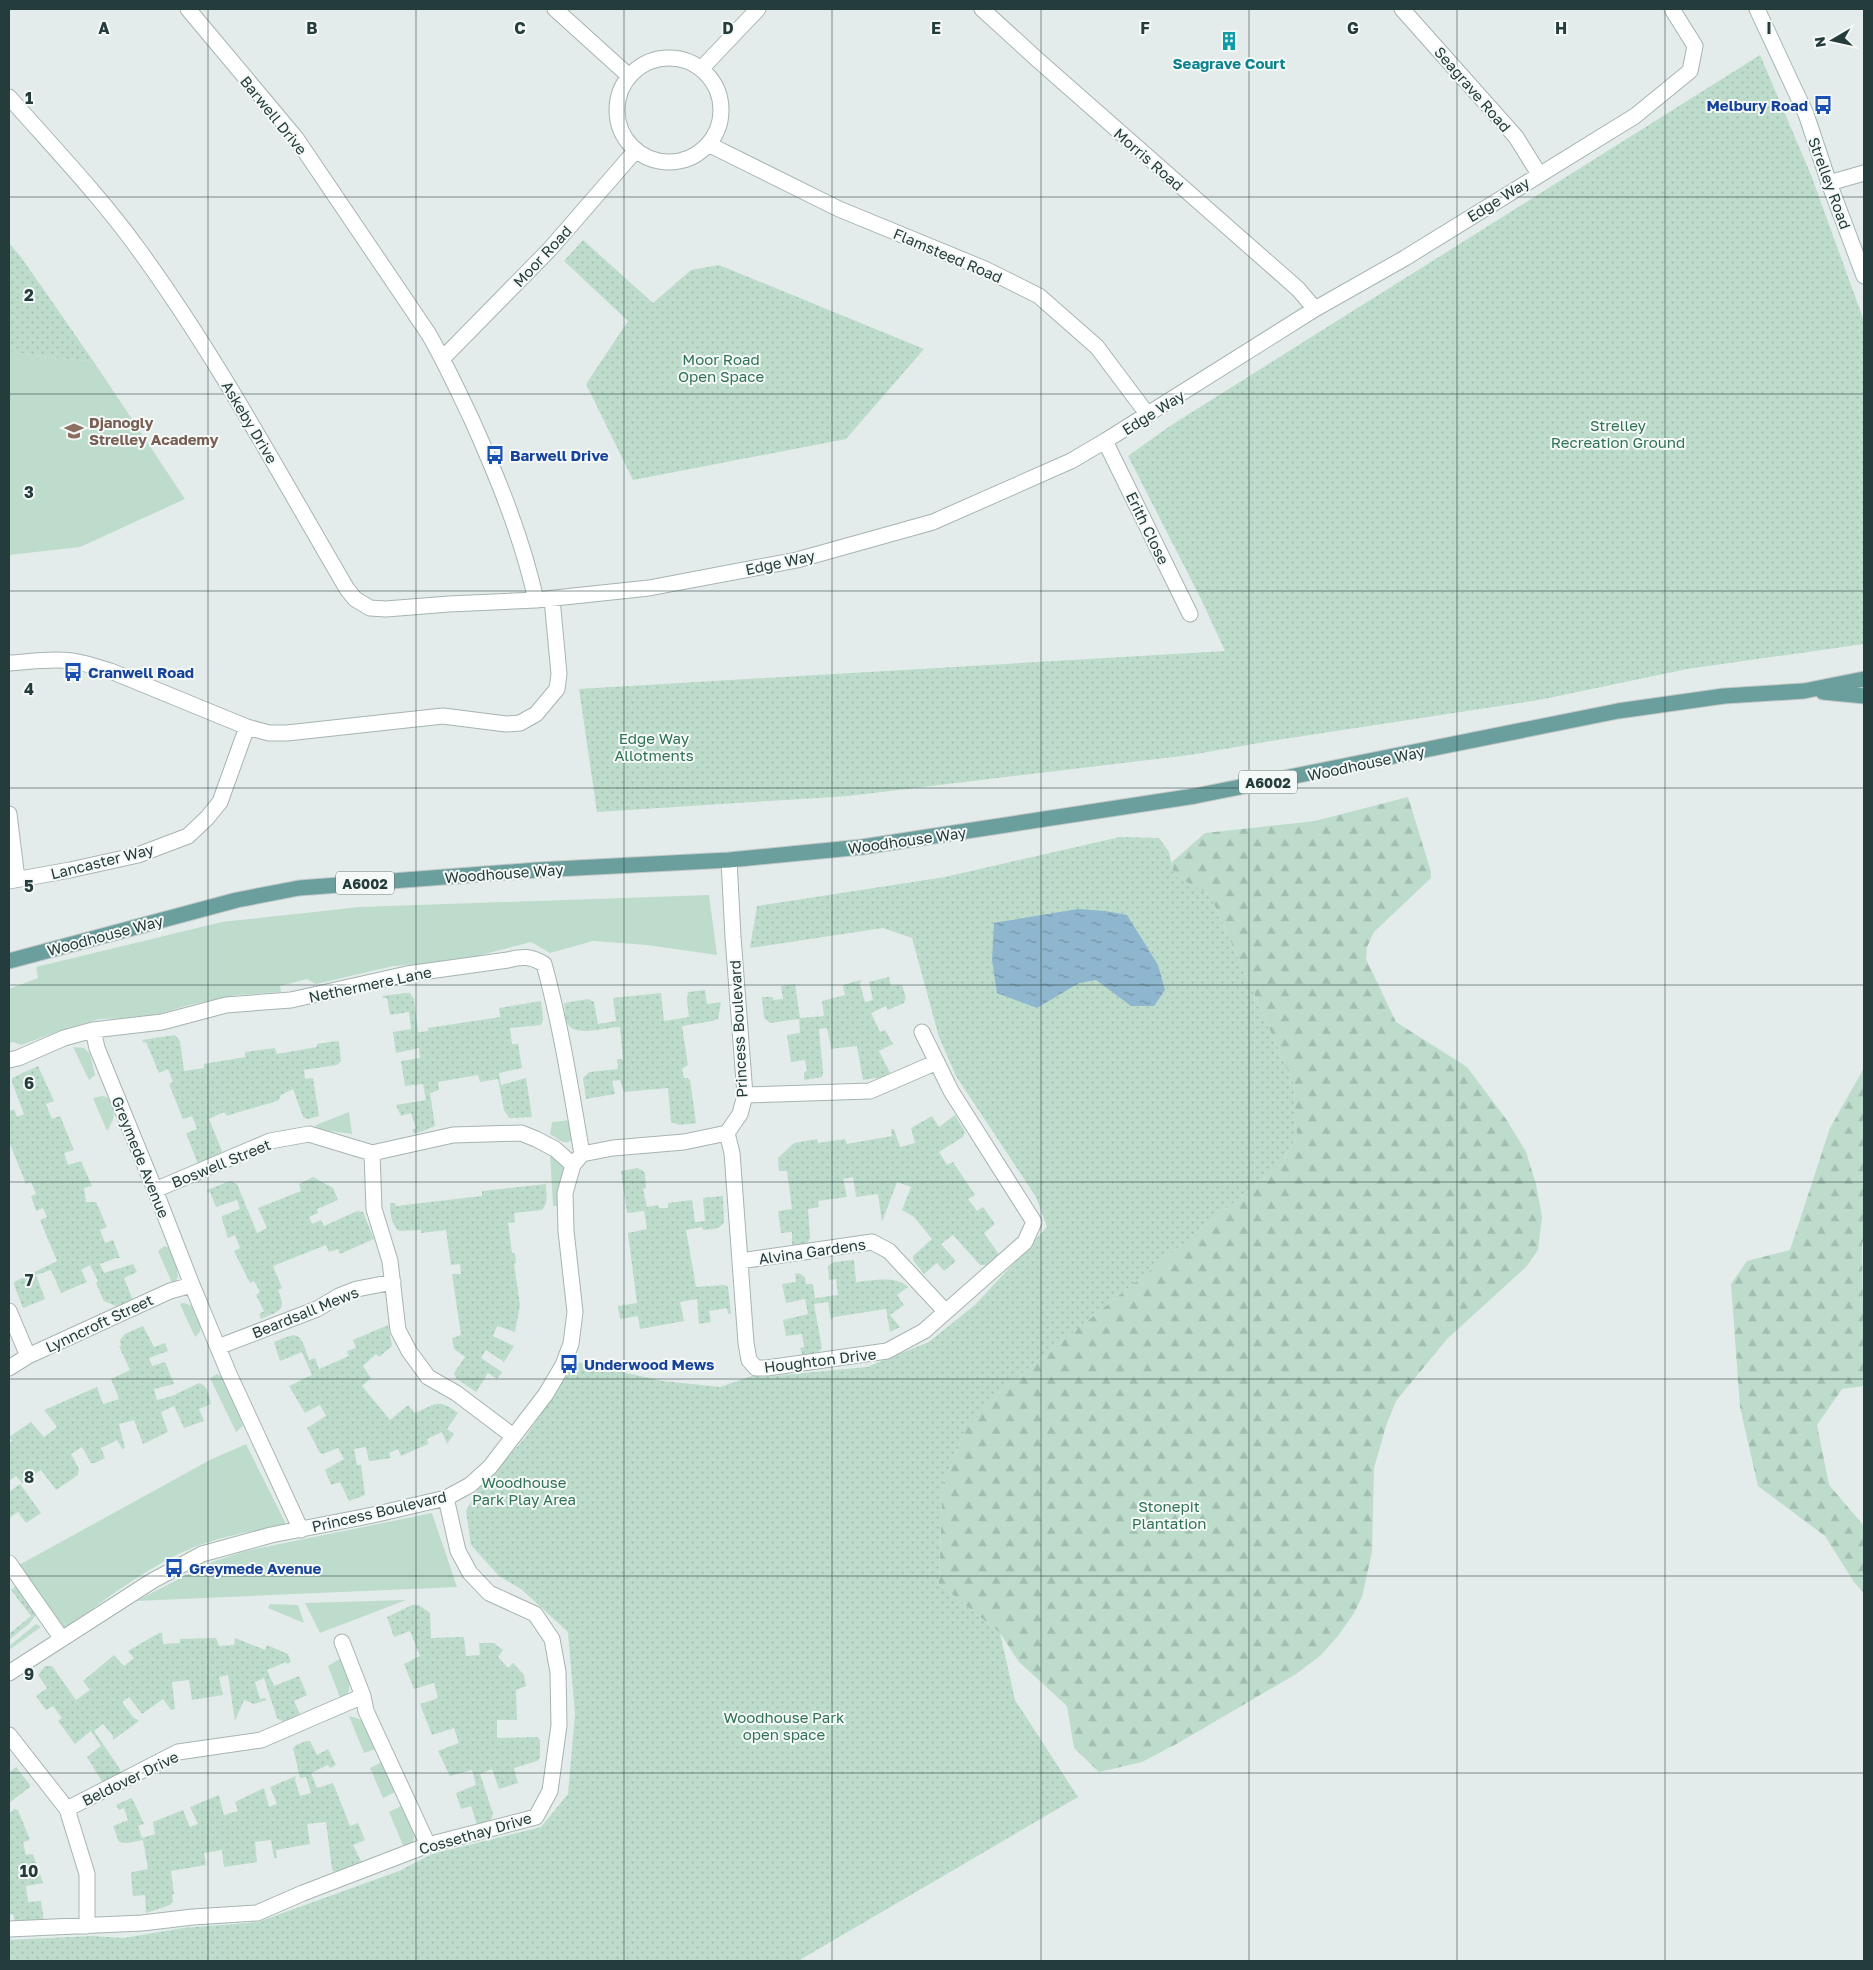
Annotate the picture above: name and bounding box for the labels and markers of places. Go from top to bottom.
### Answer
building icon: Seagrave Court [1218,30,1240,52]
place label: Seagrave Court [1173,54,1285,72]
bus stop icon: Melbury Road [1812,94,1834,116]
place label: Melbury Road [1707,96,1808,114]
place label: Djanogly Strelley Academy [89,413,218,448]
school or university icon: Djanogly Strelley Academy [63,420,85,442]
bus stop icon: Barwell Drive [484,444,506,466]
place label: Barwell Drive [510,446,609,464]
bus stop icon: Cranwell Road [62,661,84,683]
place label: Cranwell Road [88,663,194,681]
bus stop icon: Underwood Mews [558,1353,580,1375]
place label: Underwood Mews [584,1355,715,1373]
bus stop icon: Greymede Avenue [163,1557,185,1579]
place label: Greymede Avenue [189,1559,321,1577]

